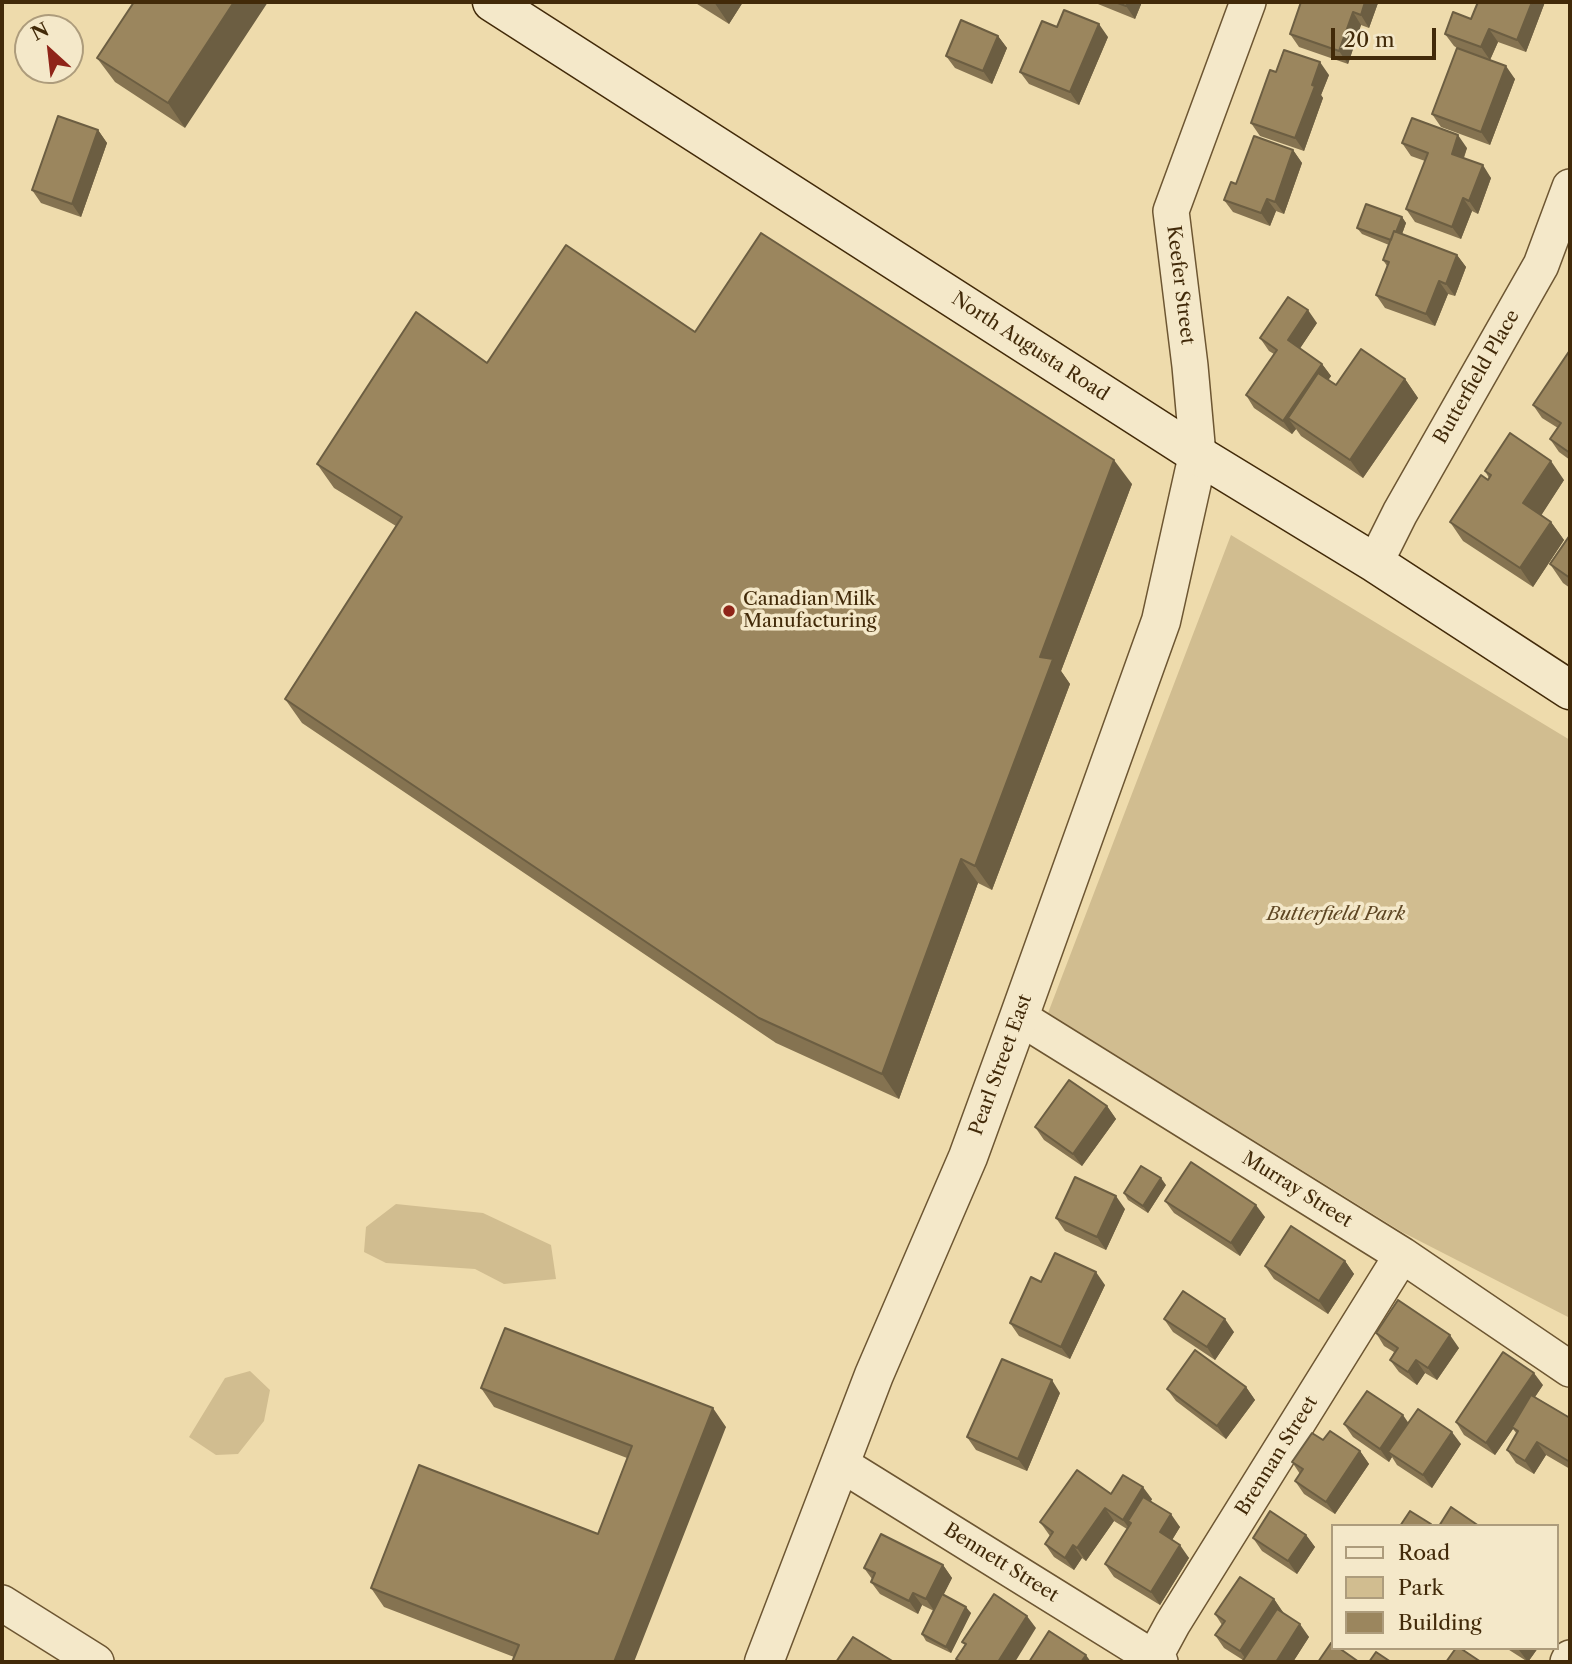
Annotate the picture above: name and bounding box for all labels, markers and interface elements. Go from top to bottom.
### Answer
north arrow [14,14,84,84]
scale bar [1334,14,1439,58]
text: N [28,18,53,46]
text: 20 m [1344,27,1395,52]
street label: Keefer Street [1161,224,1199,346]
street label: North Augusta Road [947,288,1113,406]
street label: Butterfield Place [1429,306,1525,448]
place label: Canadian Milk Manufacturing [743,589,877,633]
marker: Canadian Milk Manufacturing [721,603,737,619]
park label: Butterfield Park [1267,904,1405,926]
street label: Pearl Street East [965,991,1037,1139]
street label: Murray Street [1238,1147,1356,1233]
street label: Brennan Street [1231,1392,1323,1520]
street label: Bennett Street [940,1519,1062,1607]
legend [1330,1524,1558,1650]
text: Road [1398,1540,1450,1565]
text: Park [1398,1575,1444,1600]
text: Building [1398,1610,1482,1635]

